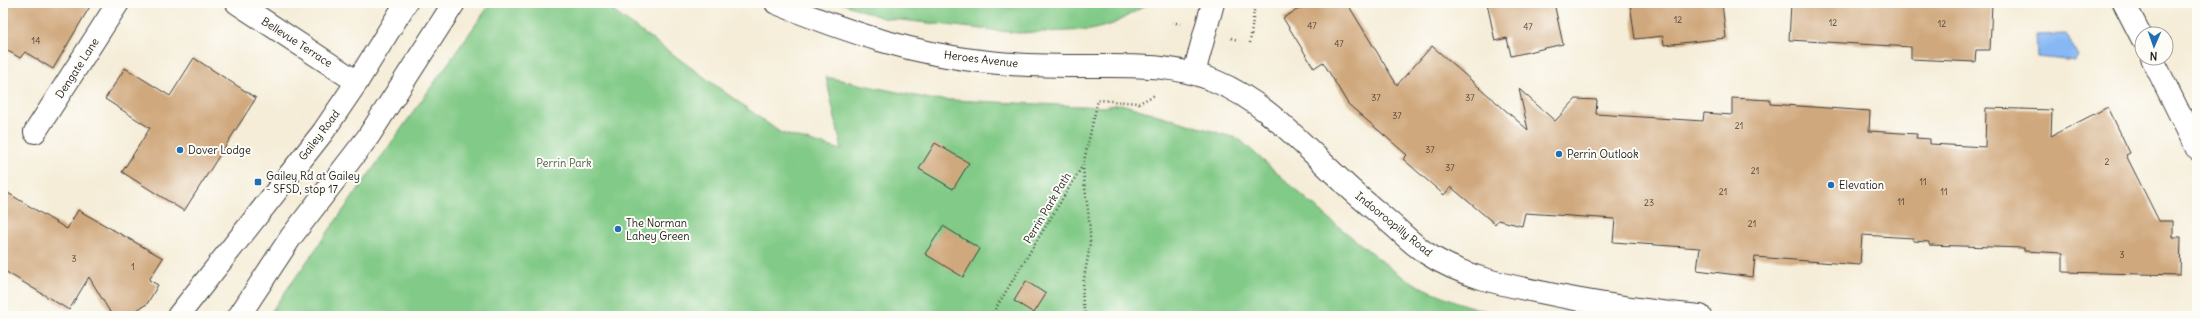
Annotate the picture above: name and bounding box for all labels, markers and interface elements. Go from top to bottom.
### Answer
street label: Bellevue Terrace [259,14,335,70]
house number: 12 [1674,14,1682,25]
house number: 12 [1829,17,1837,28]
house number: 12 [1938,18,1946,29]
house number: 47 [1307,20,1317,31]
house number: 47 [1523,21,1533,32]
north arrow [2134,26,2174,66]
house number: 14 [32,35,40,46]
street label: Dengate Lane [52,35,102,101]
house number: 47 [1334,38,1344,49]
street label: Heroes Avenue [943,47,1019,71]
text: N [2150,49,2158,63]
house number: 37 [1371,92,1381,103]
house number: 37 [1465,92,1475,103]
street label: Gailey Road [295,107,343,163]
house number: 37 [1392,110,1402,121]
house number: 21 [1735,120,1743,131]
place label: Dover Lodge [188,143,251,157]
house number: 37 [1425,144,1435,155]
marker: Dover Lodge [175,145,185,155]
place label: Perrin Outlook [1567,147,1639,161]
marker: Perrin Outlook [1554,149,1564,159]
park label: Perrin Park [536,156,592,170]
house number: 2 [2105,156,2110,167]
house number: 37 [1445,162,1455,173]
house number: 21 [1751,165,1759,176]
place label: Gailey Rd at Gailey - SFSD, stop 17 [266,169,360,196]
street label: Perrin Park Path [1020,170,1074,246]
house number: 11 [1919,176,1927,187]
marker: Gailey Rd at Gailey - SFSD, stop 17 [253,177,263,187]
place label: Elevation [1839,178,1884,192]
marker: Elevation [1826,180,1836,190]
house number: 21 [1719,186,1727,197]
house number: 11 [1940,186,1948,197]
street label: Indooroopilly Road [1353,189,1436,260]
house number: 11 [1897,196,1905,207]
house number: 23 [1644,197,1654,208]
place label: The Norman Lahey Green [626,216,690,243]
house number: 21 [1748,218,1756,229]
marker: The Norman Lahey Green [613,224,623,234]
house number: 3 [2119,249,2125,260]
house number: 3 [71,253,77,264]
house number: 1 [131,261,135,272]

